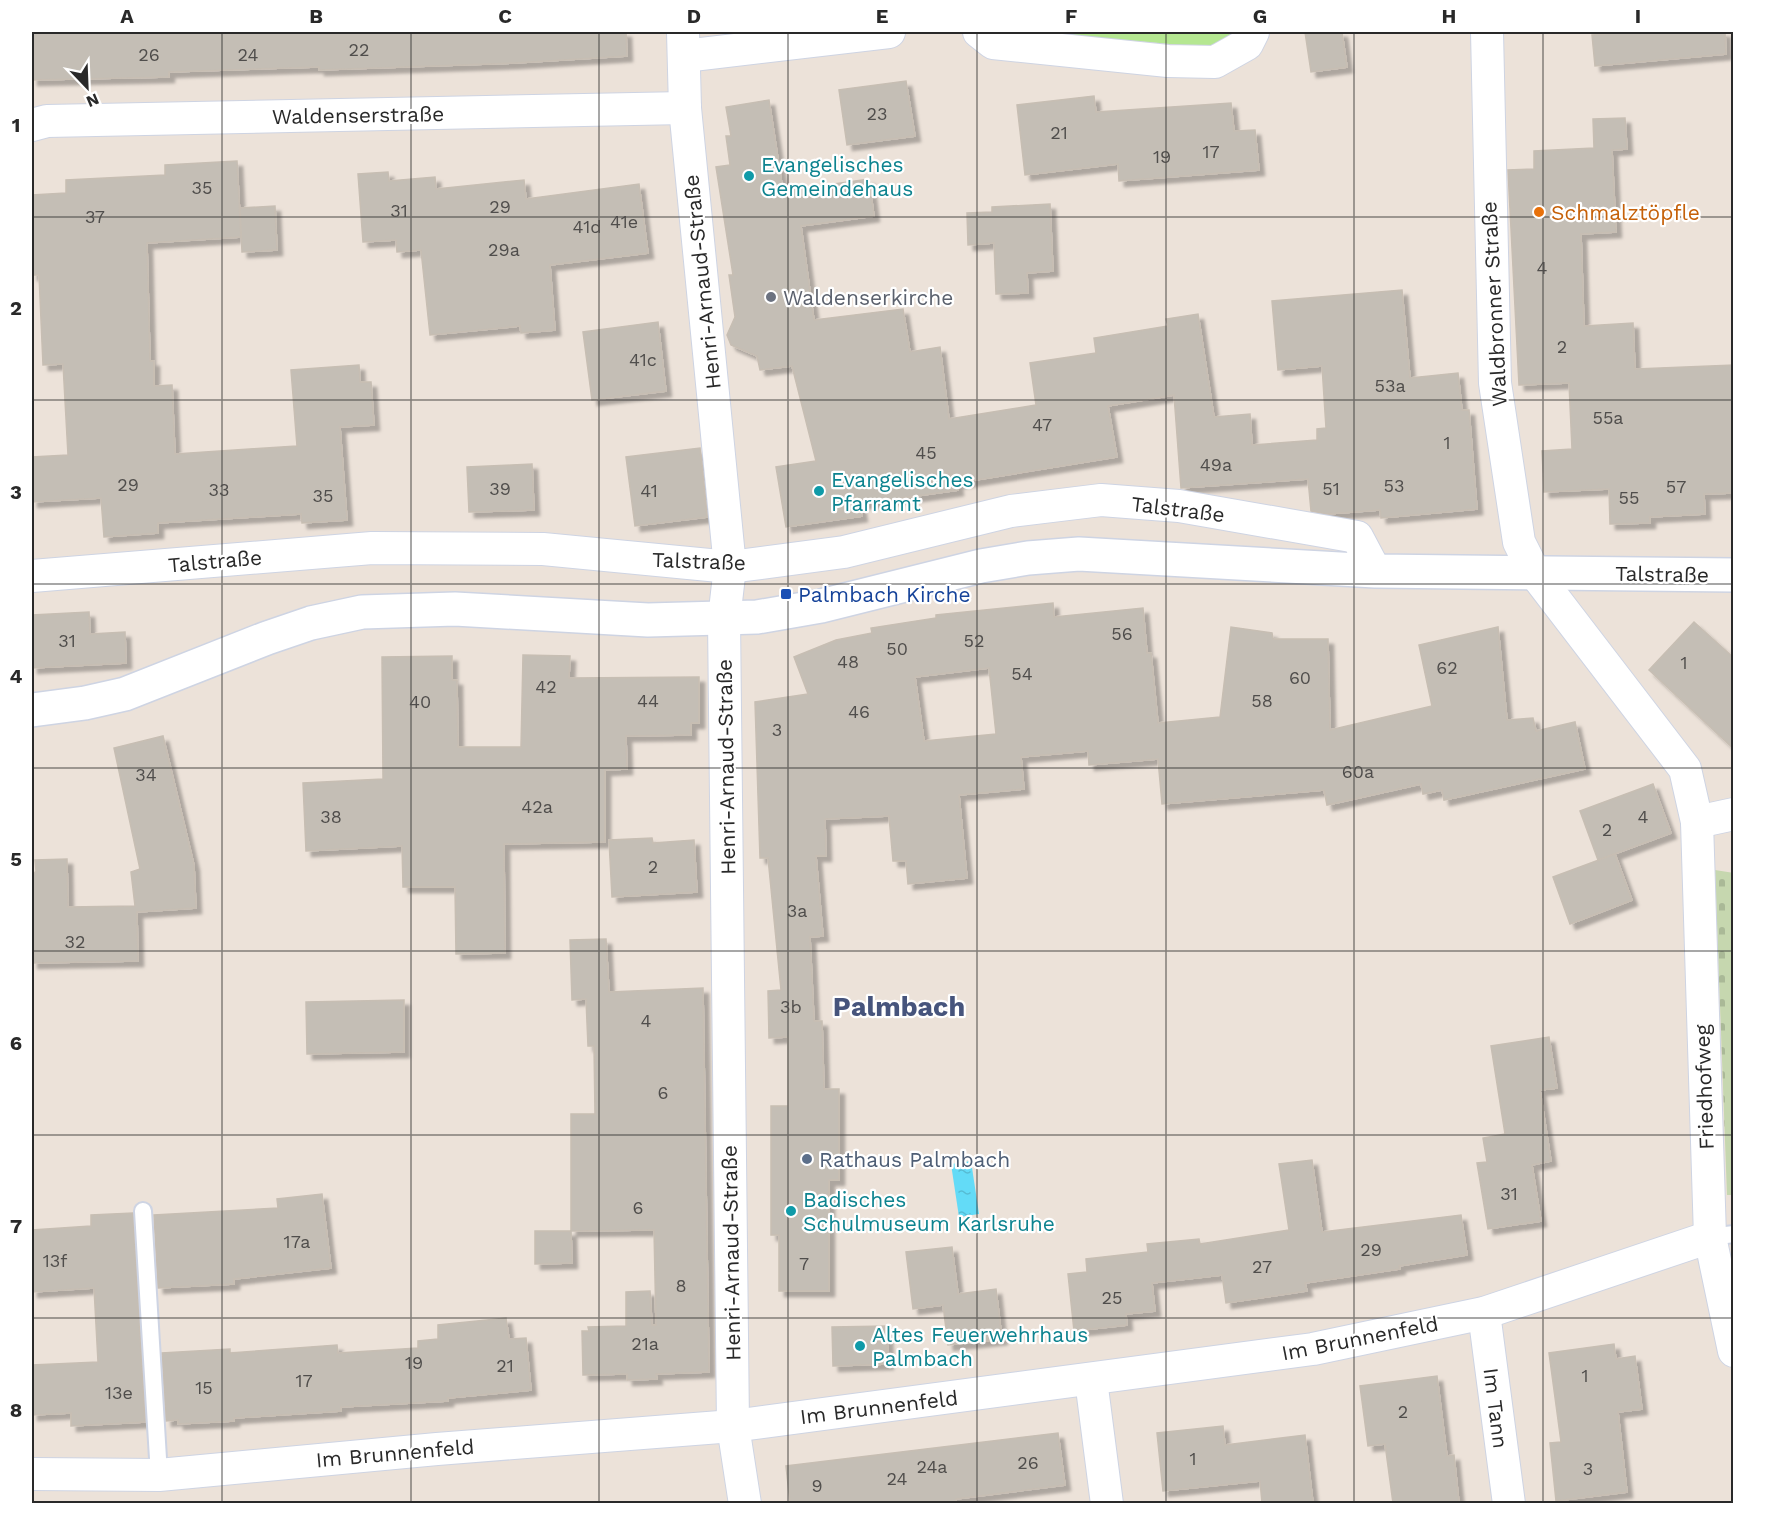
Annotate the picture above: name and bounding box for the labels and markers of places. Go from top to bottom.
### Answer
place label: Evangelisches Gemeindehaus [761,152,913,201]
marker: Evangelisches Gemeindehaus [742,169,756,183]
place label: Schmalztöpfle [1551,200,1700,225]
marker: Schmalztöpfle [1532,205,1546,219]
place label: Waldenserkirche [783,285,953,310]
marker: Waldenserkirche [764,290,778,304]
place label: Evangelisches Pfarramt [831,467,974,516]
marker: Evangelisches Pfarramt [812,484,826,498]
place label: Palmbach Kirche [798,582,971,607]
marker: Palmbach Kirche [779,587,793,601]
place label: Rathaus Palmbach [819,1147,1010,1172]
marker: Rathaus Palmbach [800,1152,814,1166]
place label: Badisches Schulmuseum Karlsruhe [803,1187,1055,1236]
marker: Badisches Schulmuseum Karlsruhe [784,1204,798,1218]
place label: Altes Feuerwehrhaus Palmbach [872,1322,1088,1371]
marker: Altes Feuerwehrhaus Palmbach [853,1339,867,1353]

